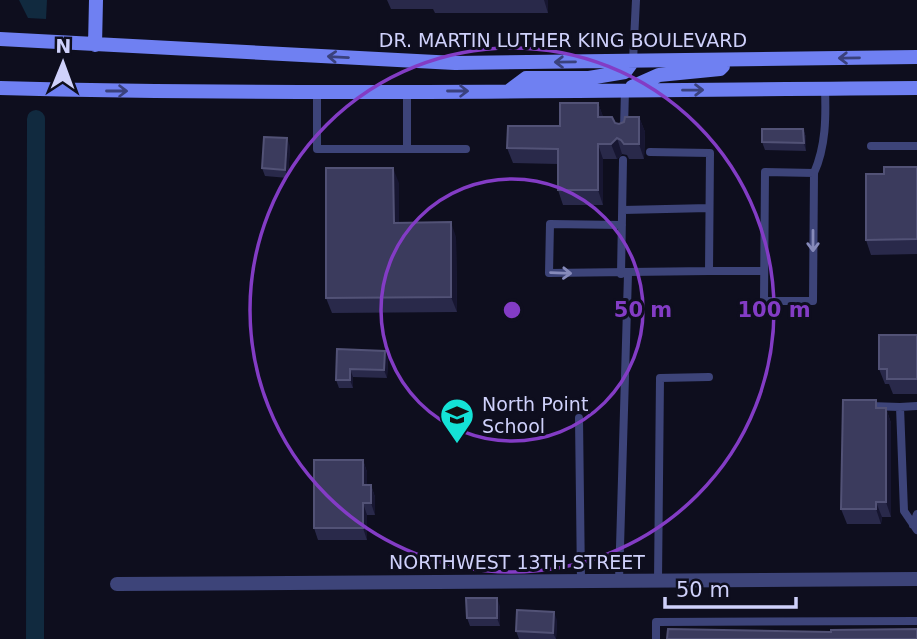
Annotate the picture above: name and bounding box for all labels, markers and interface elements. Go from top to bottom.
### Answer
north arrow [28,28,98,98]
street label: DR. MARTIN LUTHER KING BOULEVARD [379,29,747,51]
text: N [55,35,71,57]
one-way arrow [327,51,350,64]
one-way arrow [838,51,861,65]
one-way arrow [554,55,577,68]
one-way arrow [681,83,704,96]
one-way arrow [105,84,128,98]
one-way arrow [447,84,470,98]
one-way arrow [807,230,820,253]
one-way arrow [549,266,572,279]
centre of rings [500,298,524,322]
text: 50 m [614,298,672,322]
text: 100 m [737,298,811,322]
place label: North Point School [482,393,588,437]
school or university icon: North Point School [438,396,476,445]
street label: NORTHWEST 13TH STREET [389,551,645,573]
scale bar [665,566,796,610]
text: 50 m [676,578,730,602]

